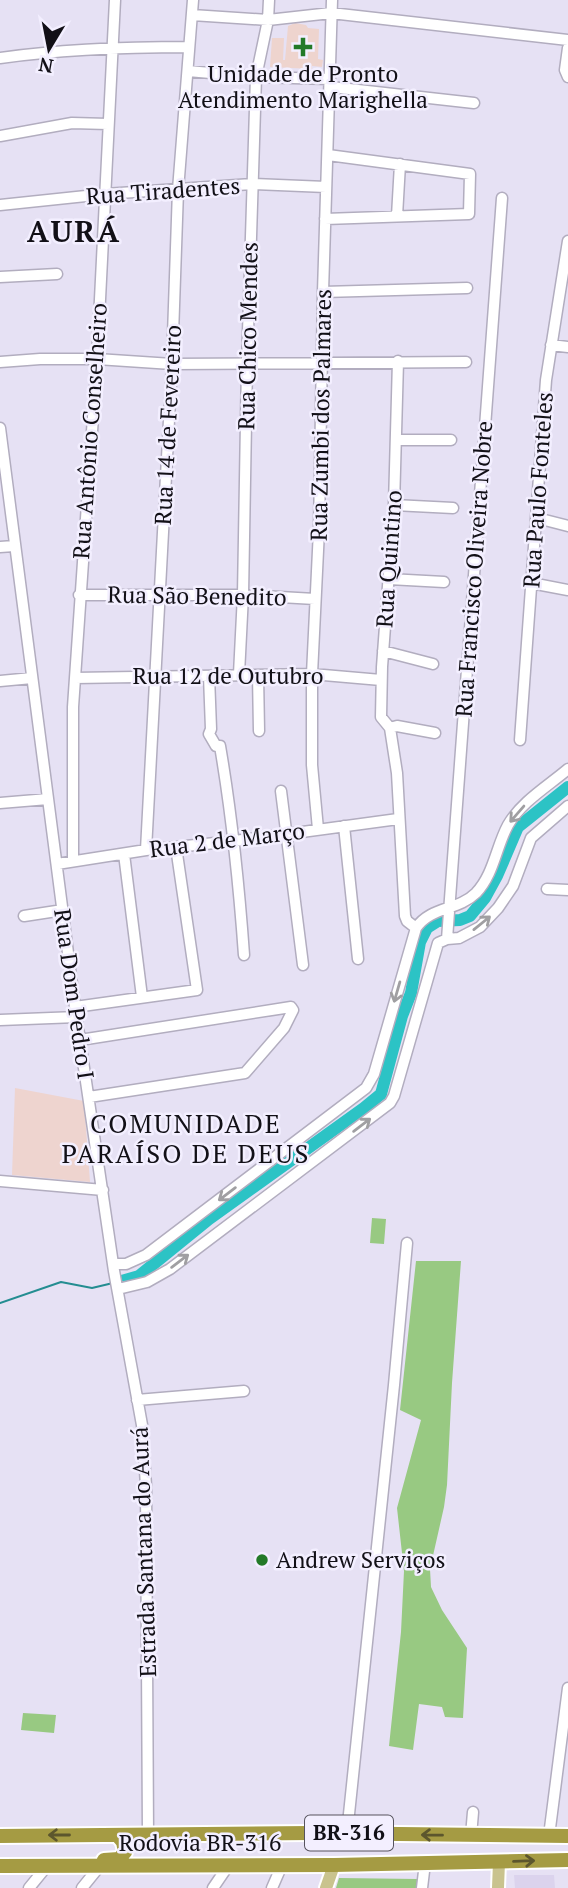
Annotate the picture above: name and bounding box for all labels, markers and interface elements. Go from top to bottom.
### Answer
north arrow [14,14,84,84]
marker: Unidade de Pronto Atendimento Marighella [293,37,313,57]
text: N [36,53,55,80]
place label: Unidade de Pronto Atendimento Marighella [178,58,428,115]
street label: Rua Tiradentes [85,170,241,211]
district label: AURÁ [27,211,121,251]
street label: Rua Chico Mendes [230,242,265,430]
street label: Rua Zumbi dos Palmares [303,289,338,541]
street label: Rua Antônio Conselheiro [65,302,114,560]
street label: Rua 14 de Fevereiro [147,324,188,526]
street label: Rua Paulo Fonteles [515,391,560,589]
street label: Rua Francisco Oliveira Nobre [448,420,499,718]
street label: Rua Quintino [368,489,409,629]
street label: Rua São Benedito [107,578,287,613]
street label: Rua 12 de Outubro [132,660,324,691]
one-way arrow [509,805,525,823]
street label: Rua 2 de Março [148,815,306,864]
street label: Rua Dom Pedro I [47,907,102,1081]
one-way arrow [472,915,490,931]
one-way arrow [390,981,403,1003]
district label: COMUNIDADE PARAÍSO DE DEUS [61,1106,311,1170]
one-way arrow [352,1118,371,1133]
one-way arrow [218,1186,237,1201]
one-way arrow [170,1254,188,1269]
street label: Estrada Santana do Aurá [124,1426,163,1678]
place label: Andrew Serviços [276,1544,446,1575]
marker: Andrew Serviços [254,1552,270,1568]
road number: BR-316 [305,1815,393,1850]
street label: Rodovia BR-316 [119,1827,281,1858]
one-way arrow [47,1828,70,1842]
one-way arrow [421,1828,444,1842]
one-way arrow [513,1855,536,1868]

